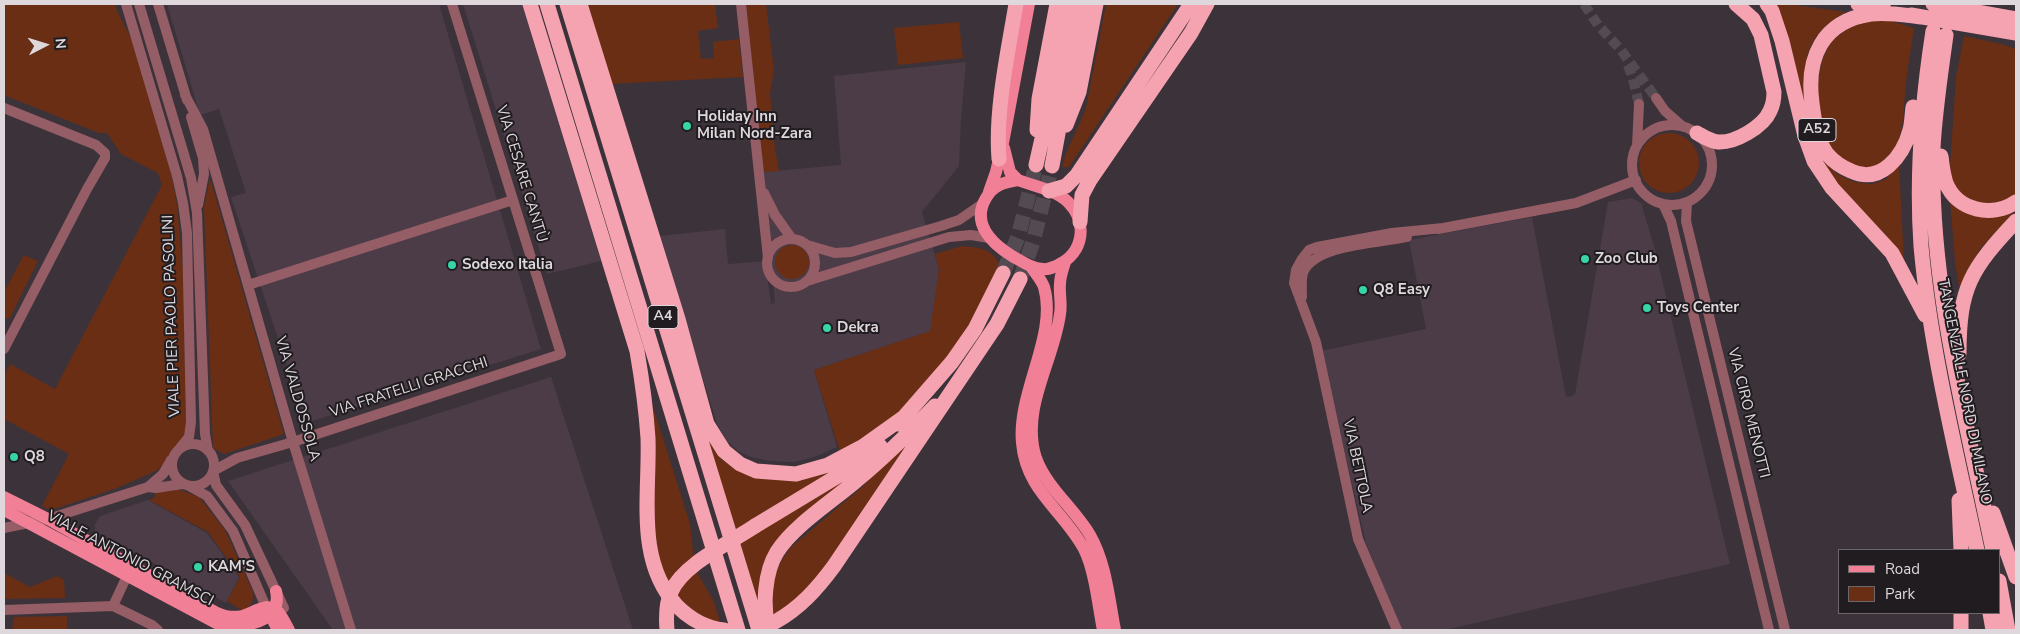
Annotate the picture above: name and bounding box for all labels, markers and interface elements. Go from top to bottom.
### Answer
north arrow [20,20,70,70]
text: N [51,38,70,50]
street label: VIA CESARE CANTÙ [492,103,550,245]
place label: Holiday Inn Milan Nord-Zara [697,108,812,143]
road number: A52 [1798,118,1836,142]
marker: Holiday Inn Milan Nord-Zara [681,120,693,132]
street label: VIALE PIER PAOLO PASOLINI [159,215,185,417]
place label: Zoo Club [1595,250,1658,268]
marker: Zoo Club [1579,253,1591,265]
place label: Sodexo Italia [462,256,553,274]
marker: Sodexo Italia [446,259,458,271]
street label: TANGENZIALE NORD DI MILANO [1933,278,1995,506]
place label: Q8 Easy [1373,281,1430,299]
marker: Q8 Easy [1357,284,1369,296]
place label: Toys Center [1657,299,1739,317]
marker: Toys Center [1641,302,1653,314]
road number: A4 [648,306,678,328]
place label: Dekra [837,319,879,337]
marker: Dekra [821,322,833,334]
street label: VIA VALDOSSOLA [271,335,323,463]
street label: VIA CIRO MENOTTI [1723,346,1773,480]
street label: VIA FRATELLI GRACCHI [328,354,490,422]
street label: VIA BETTOLA [1338,417,1376,515]
place label: Q8 [24,448,45,466]
marker: Q8 [8,451,20,463]
street label: VIALE ANTONIO GRAMSCI [44,507,216,611]
legend [1838,549,2000,614]
place label: KAM'S [208,558,255,576]
text: Road [1885,559,1920,579]
marker: KAM'S [192,561,204,573]
text: Park [1885,584,1915,604]

